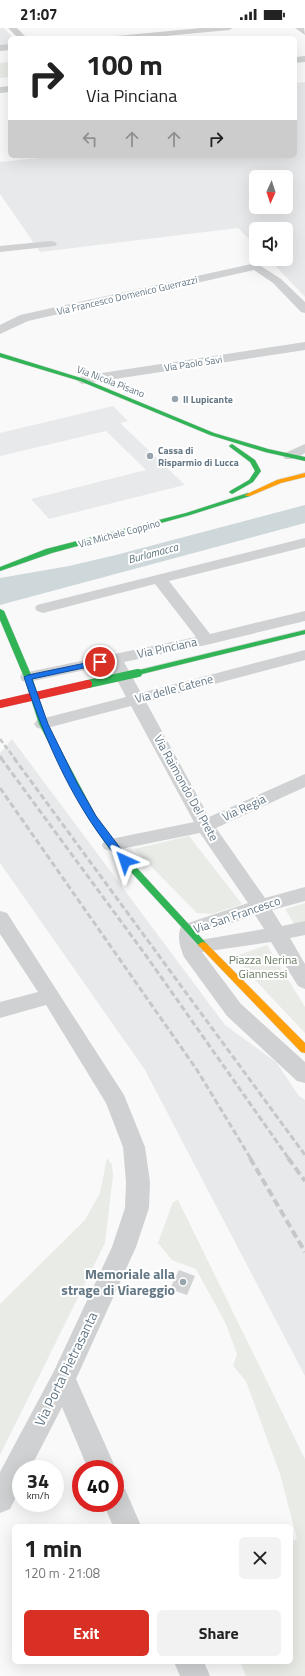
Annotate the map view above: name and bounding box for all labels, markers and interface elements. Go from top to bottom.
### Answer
text: 21:07 [20,3,57,26]
text: 100 m [86,43,163,86]
icon: right [20,52,72,104]
text: Via Pinciana [86,82,177,109]
icon: left [79,128,101,150]
icon: ahead [121,128,143,150]
icon: ahead [163,128,185,150]
icon: right [205,128,227,150]
north arrow [249,170,293,214]
map controls [249,170,293,266]
button: sound [249,222,293,266]
street label: Via Francesco Domenico Guerrazzi [55,272,199,319]
street label: Via Paolo Savi [163,352,223,375]
street label: Via Nicola Pisano [75,362,147,401]
place label: Il Lupicante [183,392,233,407]
marker: Il Lupicante [170,394,180,404]
place label: Cassa di Risparmio di Lucca [158,443,239,470]
marker: Cassa di Risparmio di Lucca [145,451,155,461]
street label: Via Michele Coppino [77,515,162,552]
water label: Burlamacca [126,538,180,567]
street label: Via Pinciana [135,632,199,663]
pin [83,645,117,679]
icon: arrive [89,651,111,673]
street label: Via delle Catene [133,669,215,708]
street label: Via Raimondo Del Prete [149,731,224,844]
street label: Via Regia [219,789,269,826]
position arrow [104,840,146,882]
street label: Via San Francesco [191,891,283,938]
park label: Piazza Nerina Giannessi [229,950,297,983]
place label: Memoriale alla strage di Viareggio [61,1263,175,1300]
marker: Memoriale alla strage di Viareggio [178,1277,188,1287]
street label: Via Porta Pietrasanta [29,1308,102,1430]
speed limit sign: 40 [72,1460,124,1512]
text: 34 [27,1465,49,1496]
text: km/h [27,1488,49,1503]
text: 1 min [24,1530,82,1566]
button: close [239,1537,281,1579]
text: 120 m · 21:08 [24,1563,100,1583]
button: Exit [24,1610,149,1656]
button: Share [157,1610,281,1656]

